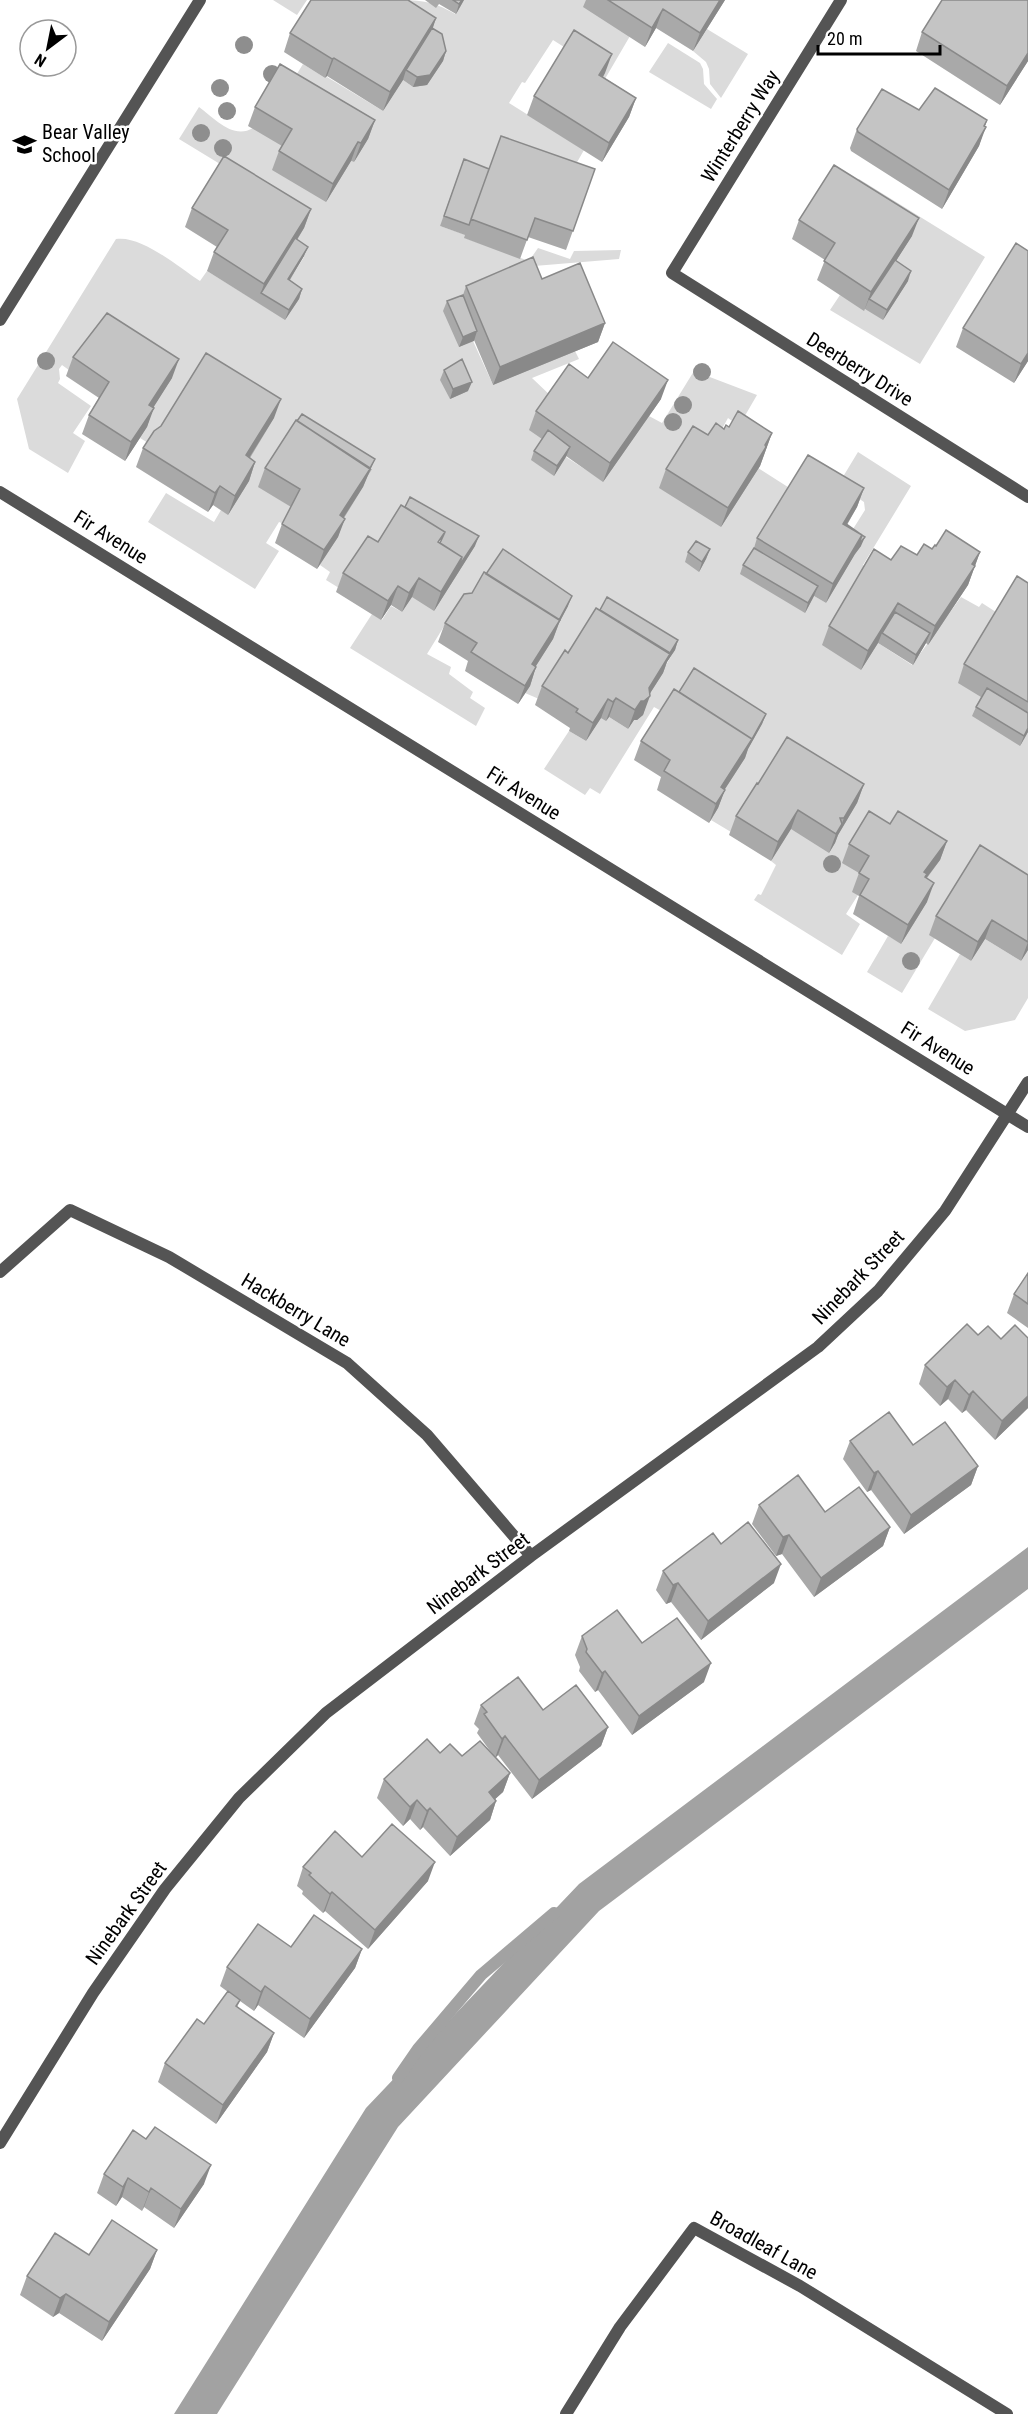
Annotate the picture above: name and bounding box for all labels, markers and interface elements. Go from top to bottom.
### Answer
north arrow [18,18,78,78]
scale bar [818,18,940,56]
text: 20 m [827,28,862,49]
text: N [31,50,50,71]
street label: Winterberry Way [696,65,784,187]
place label: Bear Valley School [42,120,130,167]
school or university icon: Bear Valley School [11,131,37,157]
street label: Deerberry Drive [802,327,918,411]
street label: Fir Avenue [70,505,152,569]
street label: Fir Avenue [483,761,565,825]
street label: Fir Avenue [897,1016,979,1080]
street label: Ninebark Street [807,1225,909,1329]
street label: Hackberry Lane [237,1268,355,1352]
street label: Ninebark Street [422,1527,534,1619]
street label: Ninebark Street [80,1857,172,1969]
street label: Broadleaf Lane [706,2206,822,2284]

